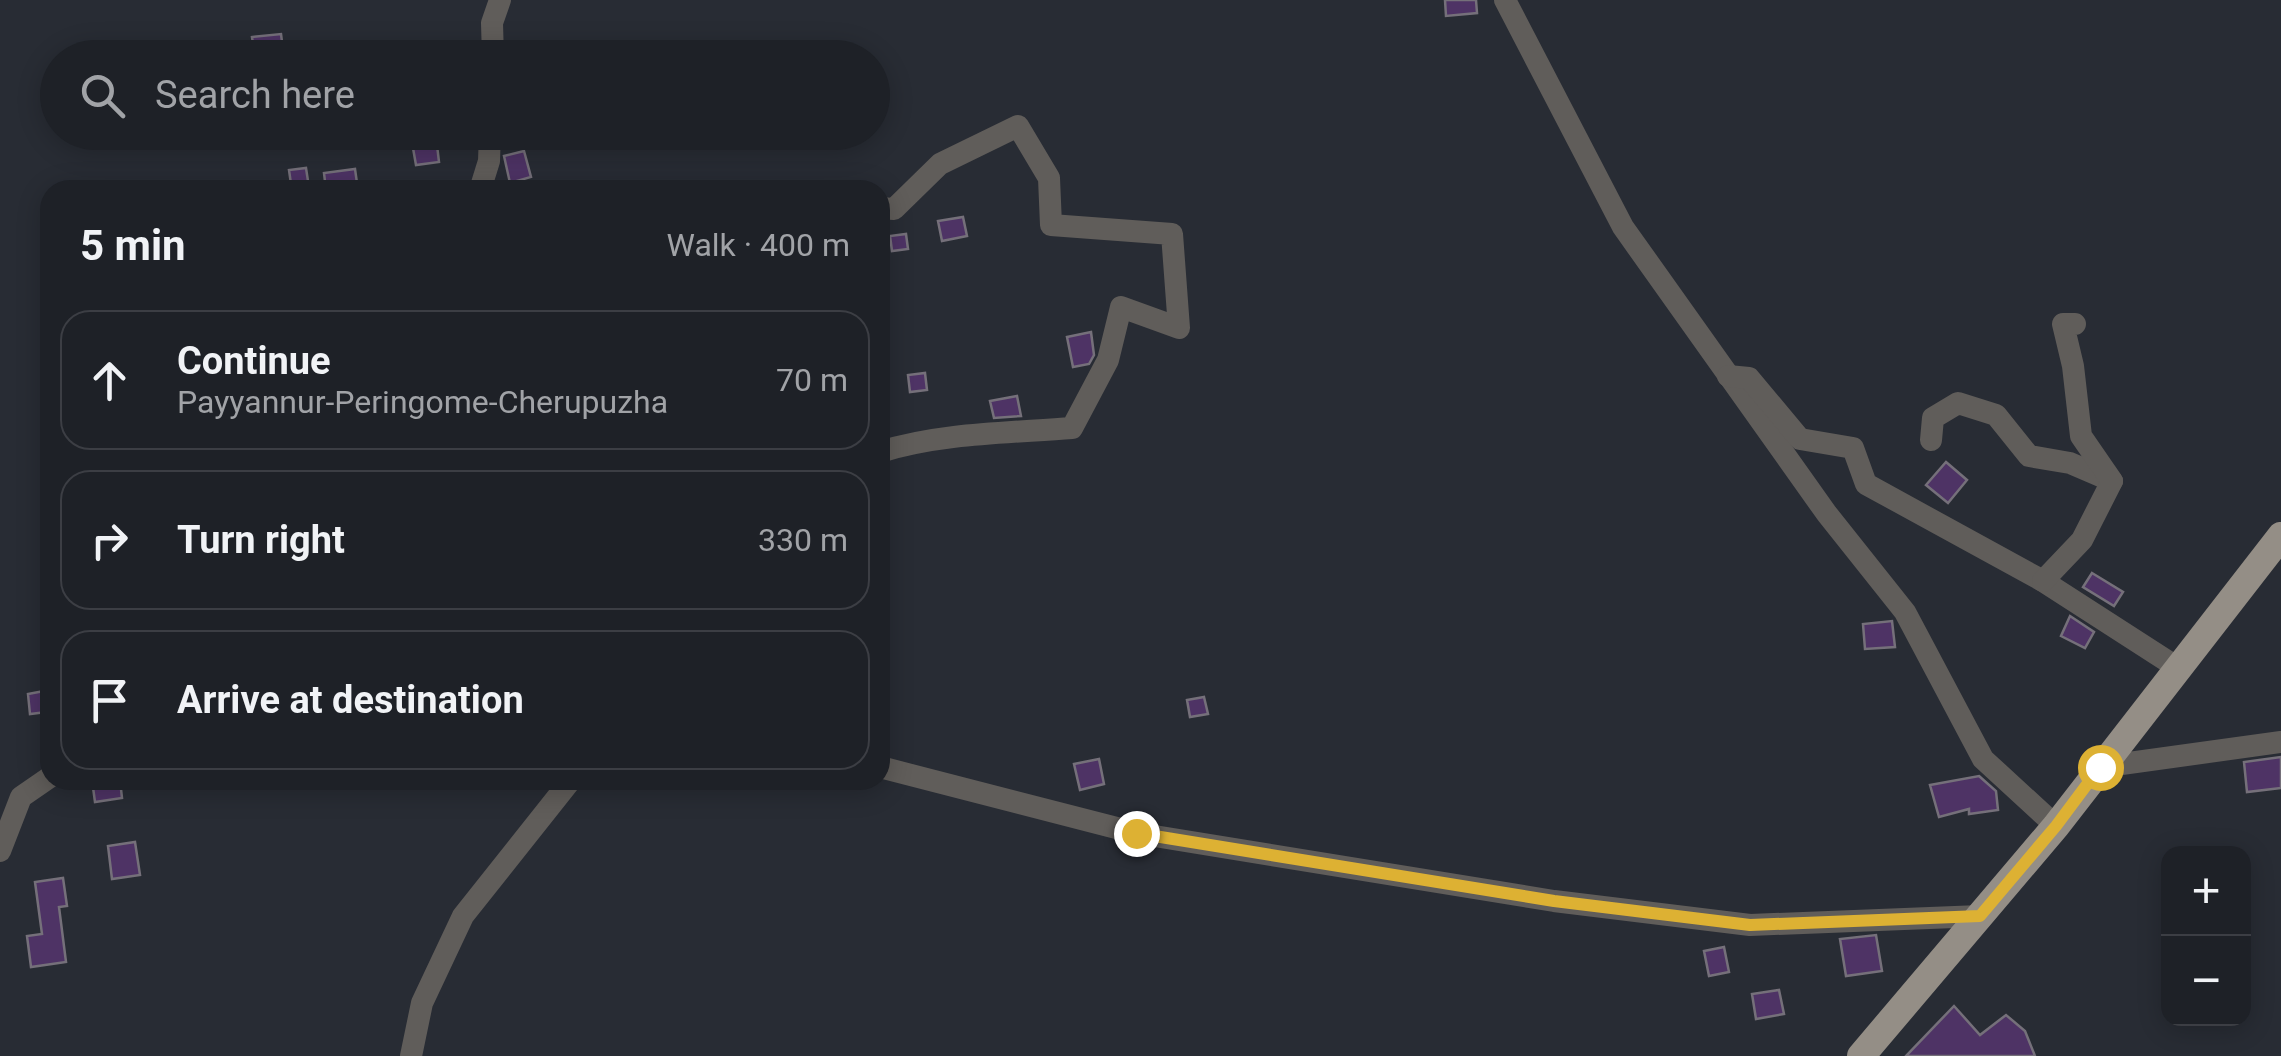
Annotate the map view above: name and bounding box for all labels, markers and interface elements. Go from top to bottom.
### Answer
search box [40,40,890,150]
icon: search [75,68,130,123]
text: Search here [155,73,355,117]
text: 5 min [80,221,186,270]
text: Walk · 400 m [667,226,850,264]
text: Continue [177,339,331,383]
icon: ahead [82,353,137,408]
text: 70 m [776,361,848,399]
text: Payyannur-Peringome-Cherupuzha [177,383,668,421]
icon: right [82,513,137,568]
text: Turn right [177,518,345,562]
text: 330 m [758,521,848,559]
icon: arrive [82,673,137,728]
text: Arrive at destination [177,678,524,722]
route start [2078,745,2124,791]
route end [1114,811,1160,857]
map controls [2161,846,2251,1026]
button: + [2161,846,2251,936]
button: − [2161,936,2251,1026]

